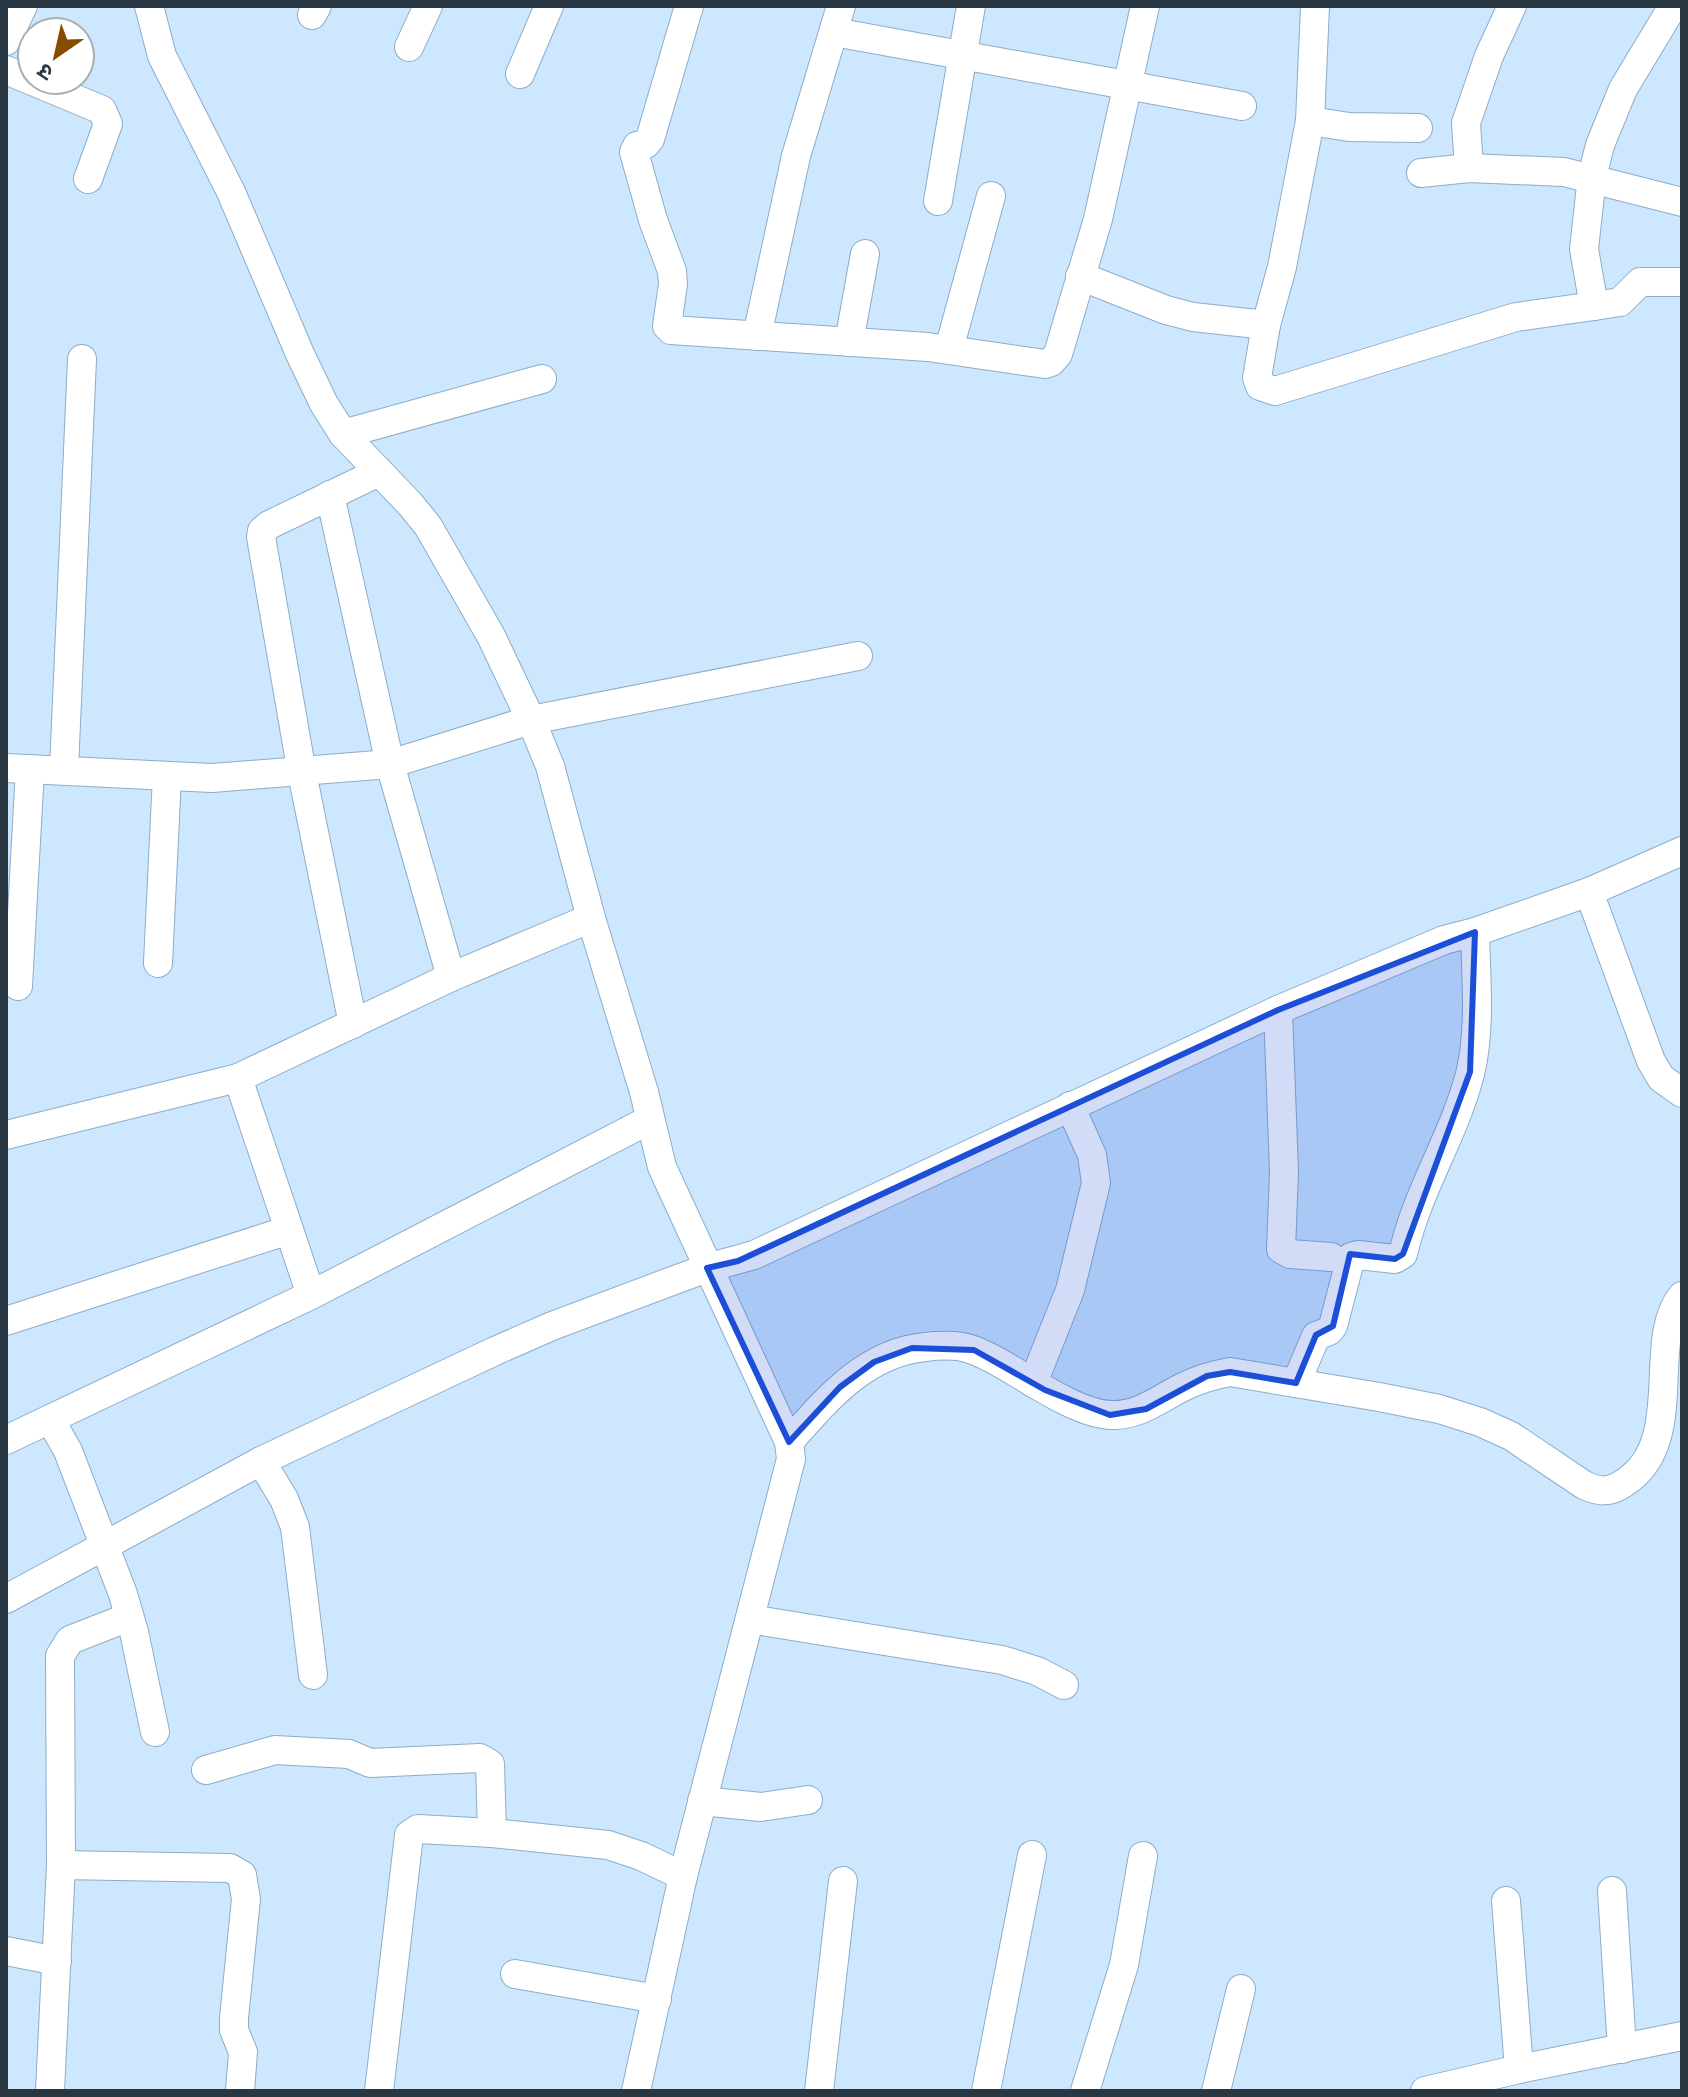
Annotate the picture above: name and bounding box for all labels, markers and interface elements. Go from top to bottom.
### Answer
north arrow [16,16,96,96]
text: उ [29,54,60,90]

